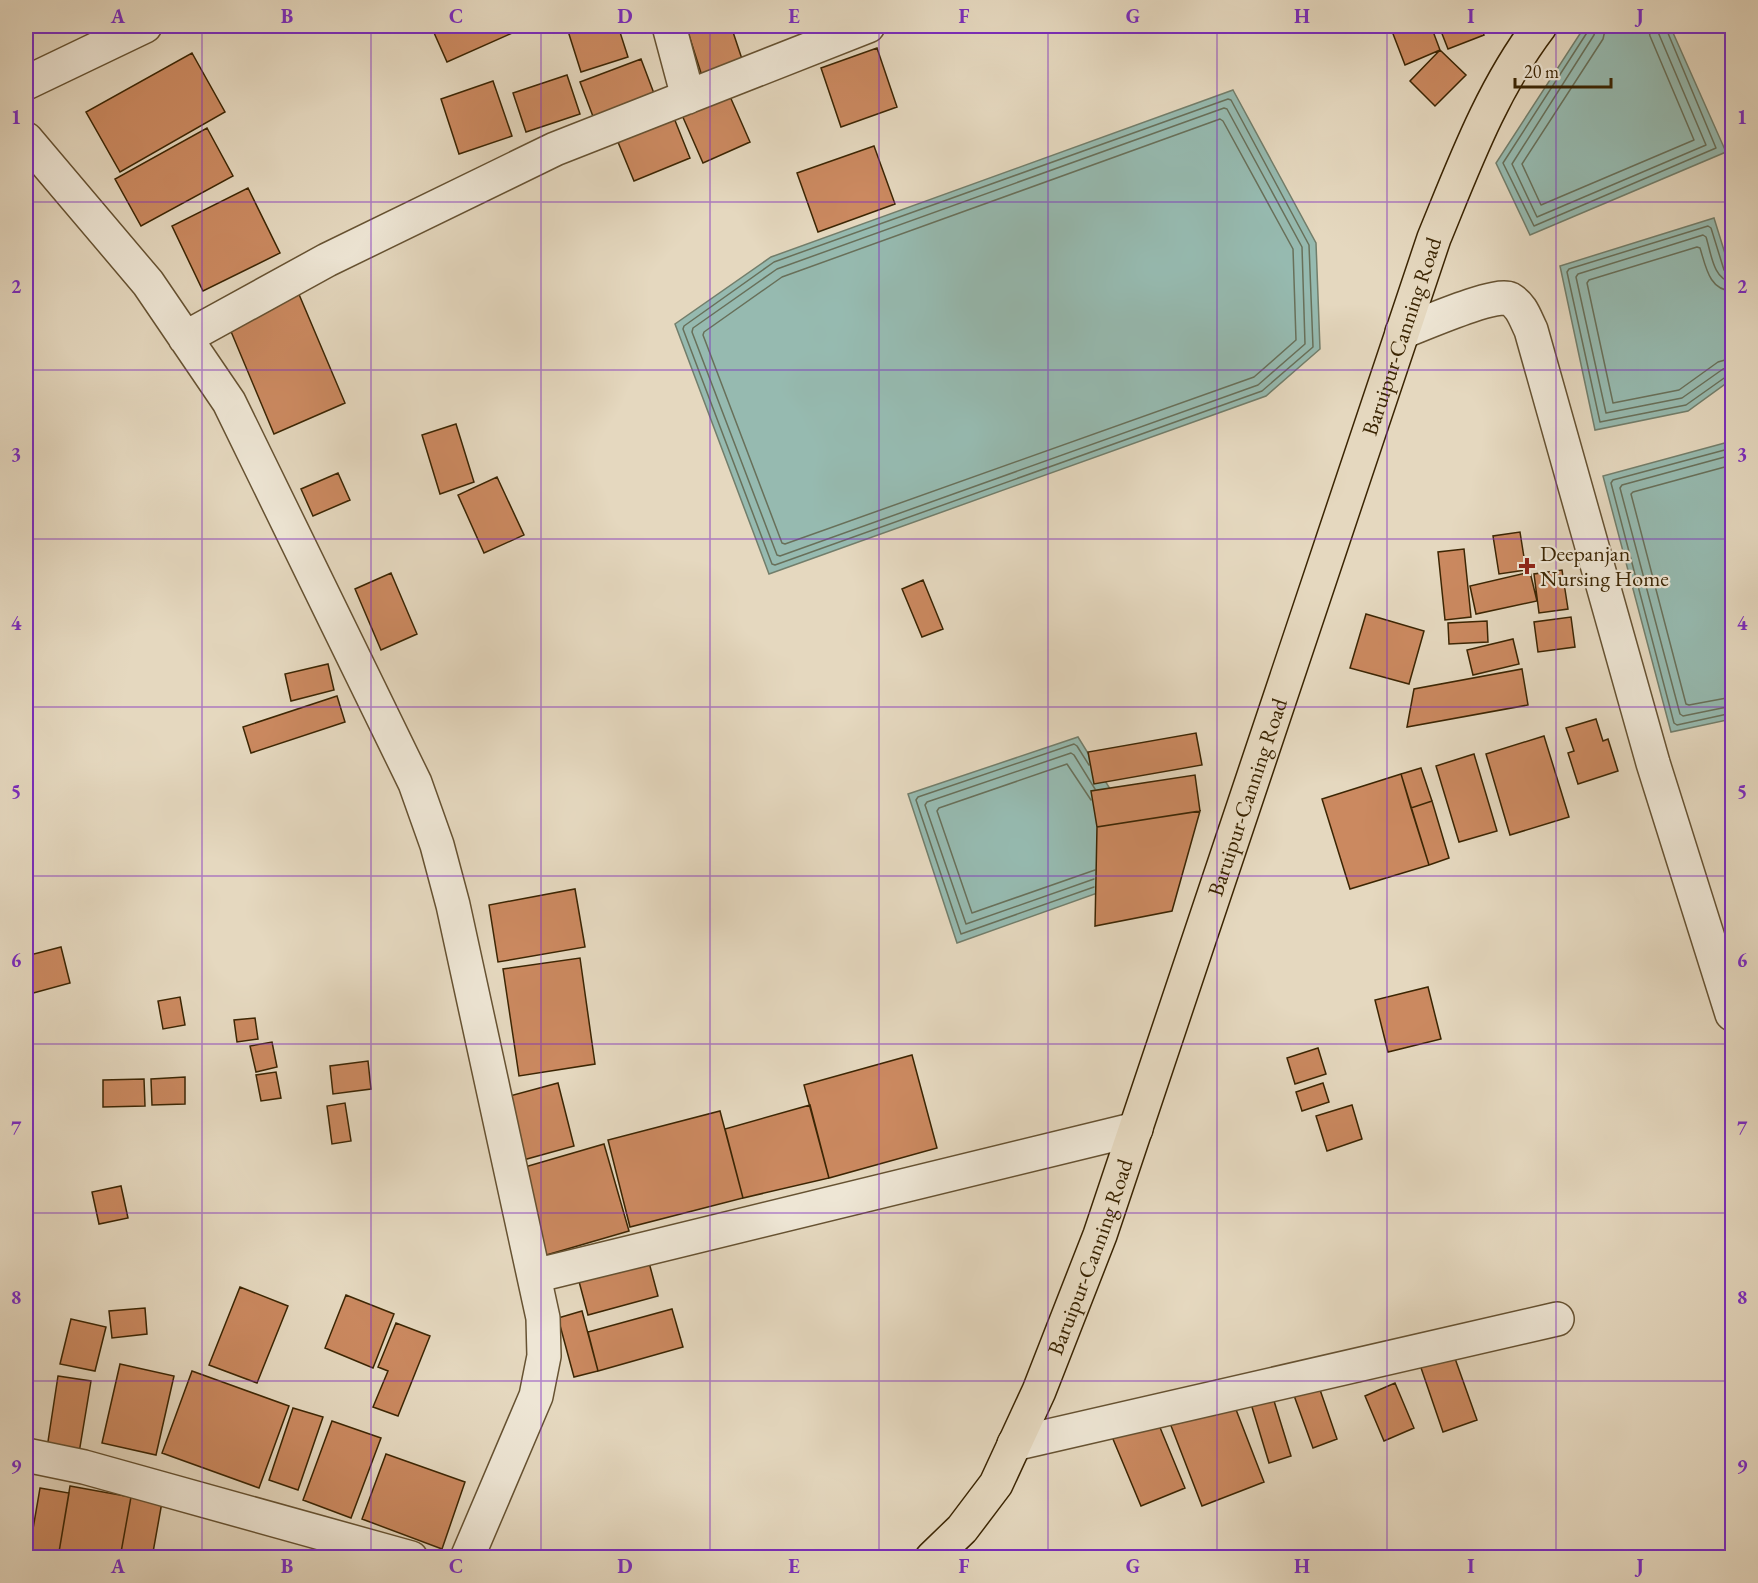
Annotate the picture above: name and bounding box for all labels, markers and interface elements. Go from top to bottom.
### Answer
text: A [110,3,126,29]
text: B [281,3,293,29]
text: C [449,3,463,29]
text: D [617,3,633,29]
text: E [788,3,800,29]
text: F [959,3,970,29]
text: G [1126,3,1140,29]
text: H [1294,3,1310,29]
text: I [1467,3,1475,29]
text: J [1634,3,1644,29]
scale bar [1515,51,1611,89]
text: 20 m [1524,60,1559,83]
text: 1 [11,104,21,130]
text: 1 [1737,104,1747,130]
street label: Baruipur-Canning Road [1355,233,1449,439]
text: 2 [11,273,22,299]
text: 2 [1737,273,1748,299]
text: 3 [11,441,21,467]
text: 3 [1737,441,1747,467]
place label: Deepanjan Nursing Home [1540,539,1669,593]
marker: Deepanjan Nursing Home [1518,557,1536,575]
text: 4 [11,610,22,636]
text: 4 [1737,610,1748,636]
street label: Baruipur-Canning Road [1201,694,1294,900]
text: 5 [11,778,21,804]
text: 5 [1737,778,1747,804]
text: 6 [11,947,22,973]
text: 6 [1737,947,1748,973]
text: 7 [11,1115,22,1141]
text: 7 [1737,1115,1748,1141]
street label: Baruipur-Canning Road [1040,1154,1140,1359]
text: 8 [11,1284,21,1310]
text: 8 [1737,1284,1747,1310]
text: 9 [11,1453,22,1479]
text: 9 [1737,1453,1748,1479]
text: A [110,1553,126,1579]
text: B [281,1553,293,1579]
text: C [449,1553,463,1579]
text: D [617,1553,633,1579]
text: E [788,1553,800,1579]
text: F [959,1553,970,1579]
text: G [1126,1553,1140,1579]
text: H [1294,1553,1310,1579]
text: I [1467,1553,1475,1579]
text: J [1634,1553,1644,1579]

